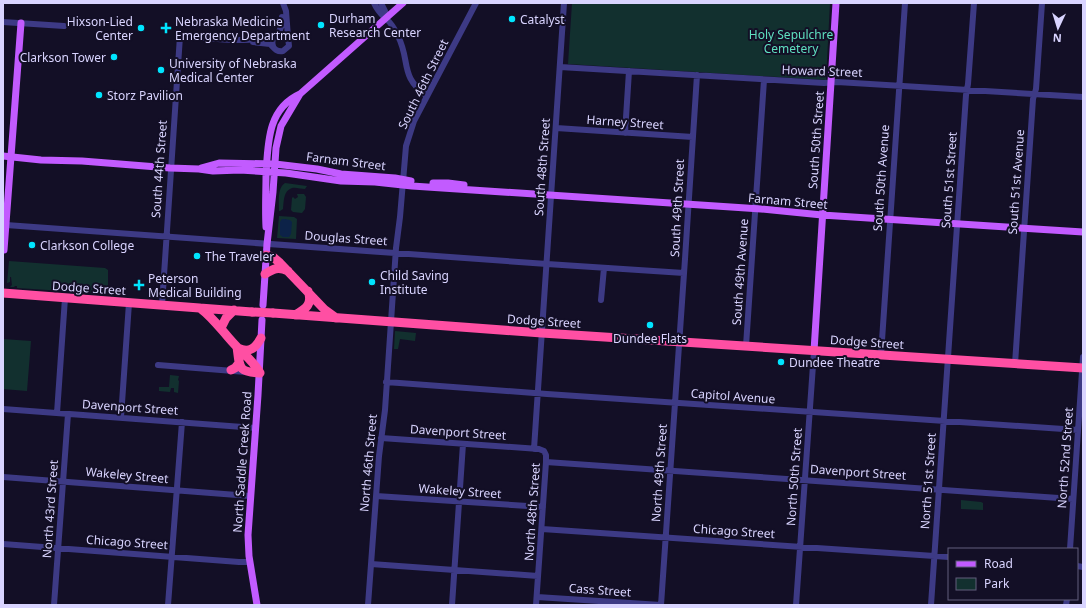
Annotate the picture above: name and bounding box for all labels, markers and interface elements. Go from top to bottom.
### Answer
north arrow [1038,8,1078,48]
place label: Durham Research Center [329,10,421,41]
place label: Catalyst [520,11,565,28]
place label: Hixson-Lied Center [67,13,133,44]
place label: Nebraska Medicine Emergency Department [175,13,310,44]
marker: Catalyst [507,14,517,24]
marker: Durham Research Center [316,20,326,30]
marker: Nebraska Medicine Emergency Department [160,22,172,34]
marker: Hixson-Lied Center [136,23,146,33]
park label: Holy Sepulchre Cemetery [749,26,833,57]
text: N [1052,31,1062,46]
street label: South 46th Street [394,36,452,132]
place label: Clarkson Tower [20,49,106,66]
marker: Clarkson Tower [109,52,119,62]
place label: University of Nebraska Medical Center [169,55,297,86]
street label: Howard Street [781,61,863,81]
marker: University of Nebraska Medical Center [156,65,166,75]
place label: Storz Pavilion [107,87,183,104]
marker: Storz Pavilion [94,90,104,100]
street label: South 50th Street [804,90,828,190]
street label: Harney Street [586,111,665,133]
street label: South 48th Street [530,117,554,217]
street label: South 44th Street [147,119,171,219]
street label: South 50th Avenue [869,124,893,232]
street label: South 51st Avenue [1004,129,1028,235]
street label: South 51st Street [937,131,961,229]
street label: Farnam Street [305,148,387,174]
street label: South 49th Street [666,158,688,257]
street label: Farnam Street [747,189,829,213]
street label: South 49th Avenue [728,218,752,326]
street label: Douglas Street [304,227,389,249]
place label: Clarkson College [40,237,135,254]
marker: Clarkson College [27,240,37,250]
place label: The Traveler [205,248,274,265]
marker: The Traveler [192,251,202,261]
place label: Child Saving Institute [380,267,449,298]
place label: Peterson Medical Building [148,270,242,301]
street label: Dodge Street [51,277,127,299]
marker: Child Saving Institute [367,277,377,287]
marker: Peterson Medical Building [133,279,145,291]
street label: Dodge Street [506,310,582,332]
marker: Dundee Flats [645,320,655,330]
place label: Dundee Flats [613,330,687,347]
street label: Dodge Street [829,331,905,353]
place label: Dundee Theatre [789,354,880,371]
marker: Dundee Theatre [776,357,786,367]
street label: Capitol Avenue [690,385,776,407]
street label: North Saddle Creek Road [229,391,255,533]
street label: Davenport Street [81,395,179,419]
street label: North 52nd Street [1053,406,1077,509]
street label: North 46th Street [355,413,381,513]
street label: Davenport Street [409,420,507,444]
street label: North 49th Street [647,423,671,523]
street label: North 50th Street [782,427,806,527]
street label: North 51st Street [916,432,940,530]
street label: North 43rd Street [38,459,62,559]
street label: Davenport Street [809,460,907,484]
street label: North 48th Street [520,462,544,562]
street label: Wakeley Street [85,463,170,487]
street label: Wakeley Street [418,480,503,502]
street label: Chicago Street [693,520,776,542]
street label: Chicago Street [86,531,169,553]
legend [948,548,1078,600]
text: Road [984,555,1013,572]
text: Park [984,575,1010,592]
street label: Cass Street [568,579,632,601]

